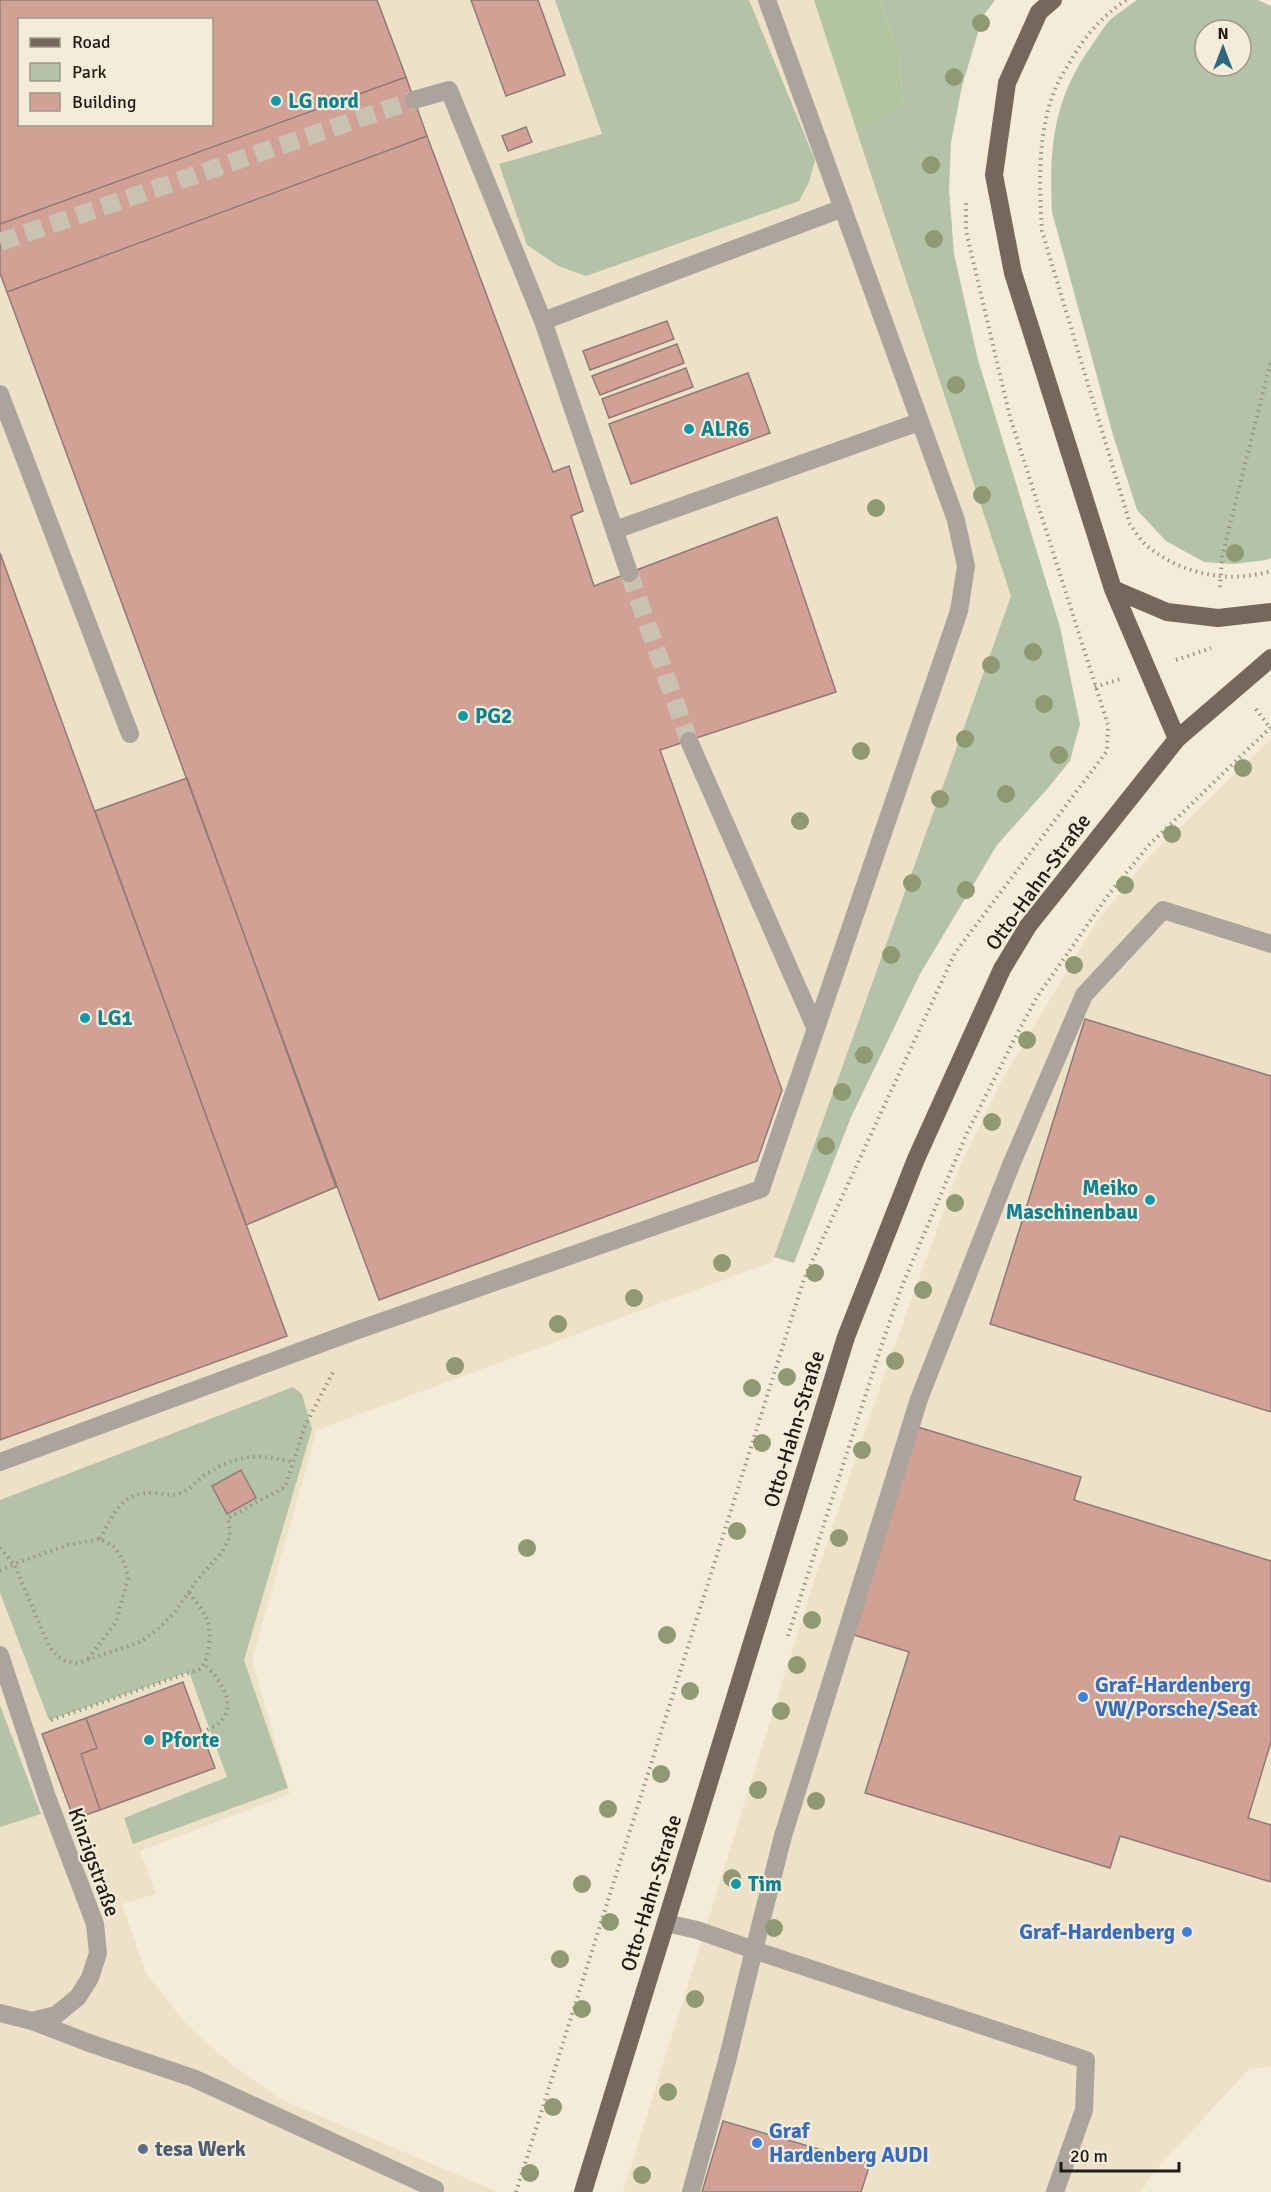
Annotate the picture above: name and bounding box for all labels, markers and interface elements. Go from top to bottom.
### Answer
legend [18,18,213,126]
north arrow [1193,18,1253,78]
text: N [1217,24,1229,44]
text: Road [72,31,111,53]
text: Park [72,61,107,83]
place label: LG nord [288,88,359,114]
text: Building [72,91,136,113]
marker: LG nord [269,94,283,108]
place label: ALR6 [701,416,750,442]
marker: ALR6 [682,422,696,436]
place label: PG2 [475,703,512,729]
marker: PG2 [456,709,470,723]
street label: Otto-Hahn-Straße [980,809,1096,955]
place label: LG1 [97,1005,133,1031]
marker: LG1 [78,1011,92,1025]
place label: Meiko Maschinenbau [1006,1175,1138,1225]
marker: Meiko Maschinenbau [1143,1193,1157,1207]
street label: Otto-Hahn-Straße [758,1347,830,1511]
place label: Graf-Hardenberg VW/Porsche/Seat [1095,1672,1258,1722]
marker: Graf-Hardenberg VW/Porsche/Seat [1076,1690,1090,1704]
place label: Pforte [161,1727,219,1753]
marker: Pforte [142,1733,156,1747]
street label: Kinzigstraße [62,1804,126,1920]
street label: Otto-Hahn-Straße [615,1811,687,1975]
place label: Tim [748,1871,782,1897]
marker: Tim [729,1877,743,1891]
place label: Graf-Hardenberg [1019,1919,1175,1945]
marker: Graf-Hardenberg [1180,1925,1194,1939]
place label: Graf Hardenberg AUDI [769,2118,929,2168]
scale bar [1061,2135,1180,2173]
place label: tesa Werk [154,2136,246,2162]
marker: Graf Hardenberg AUDI [750,2136,764,2150]
marker: tesa Werk [136,2142,150,2156]
text: 20 m [1070,2145,1108,2167]

